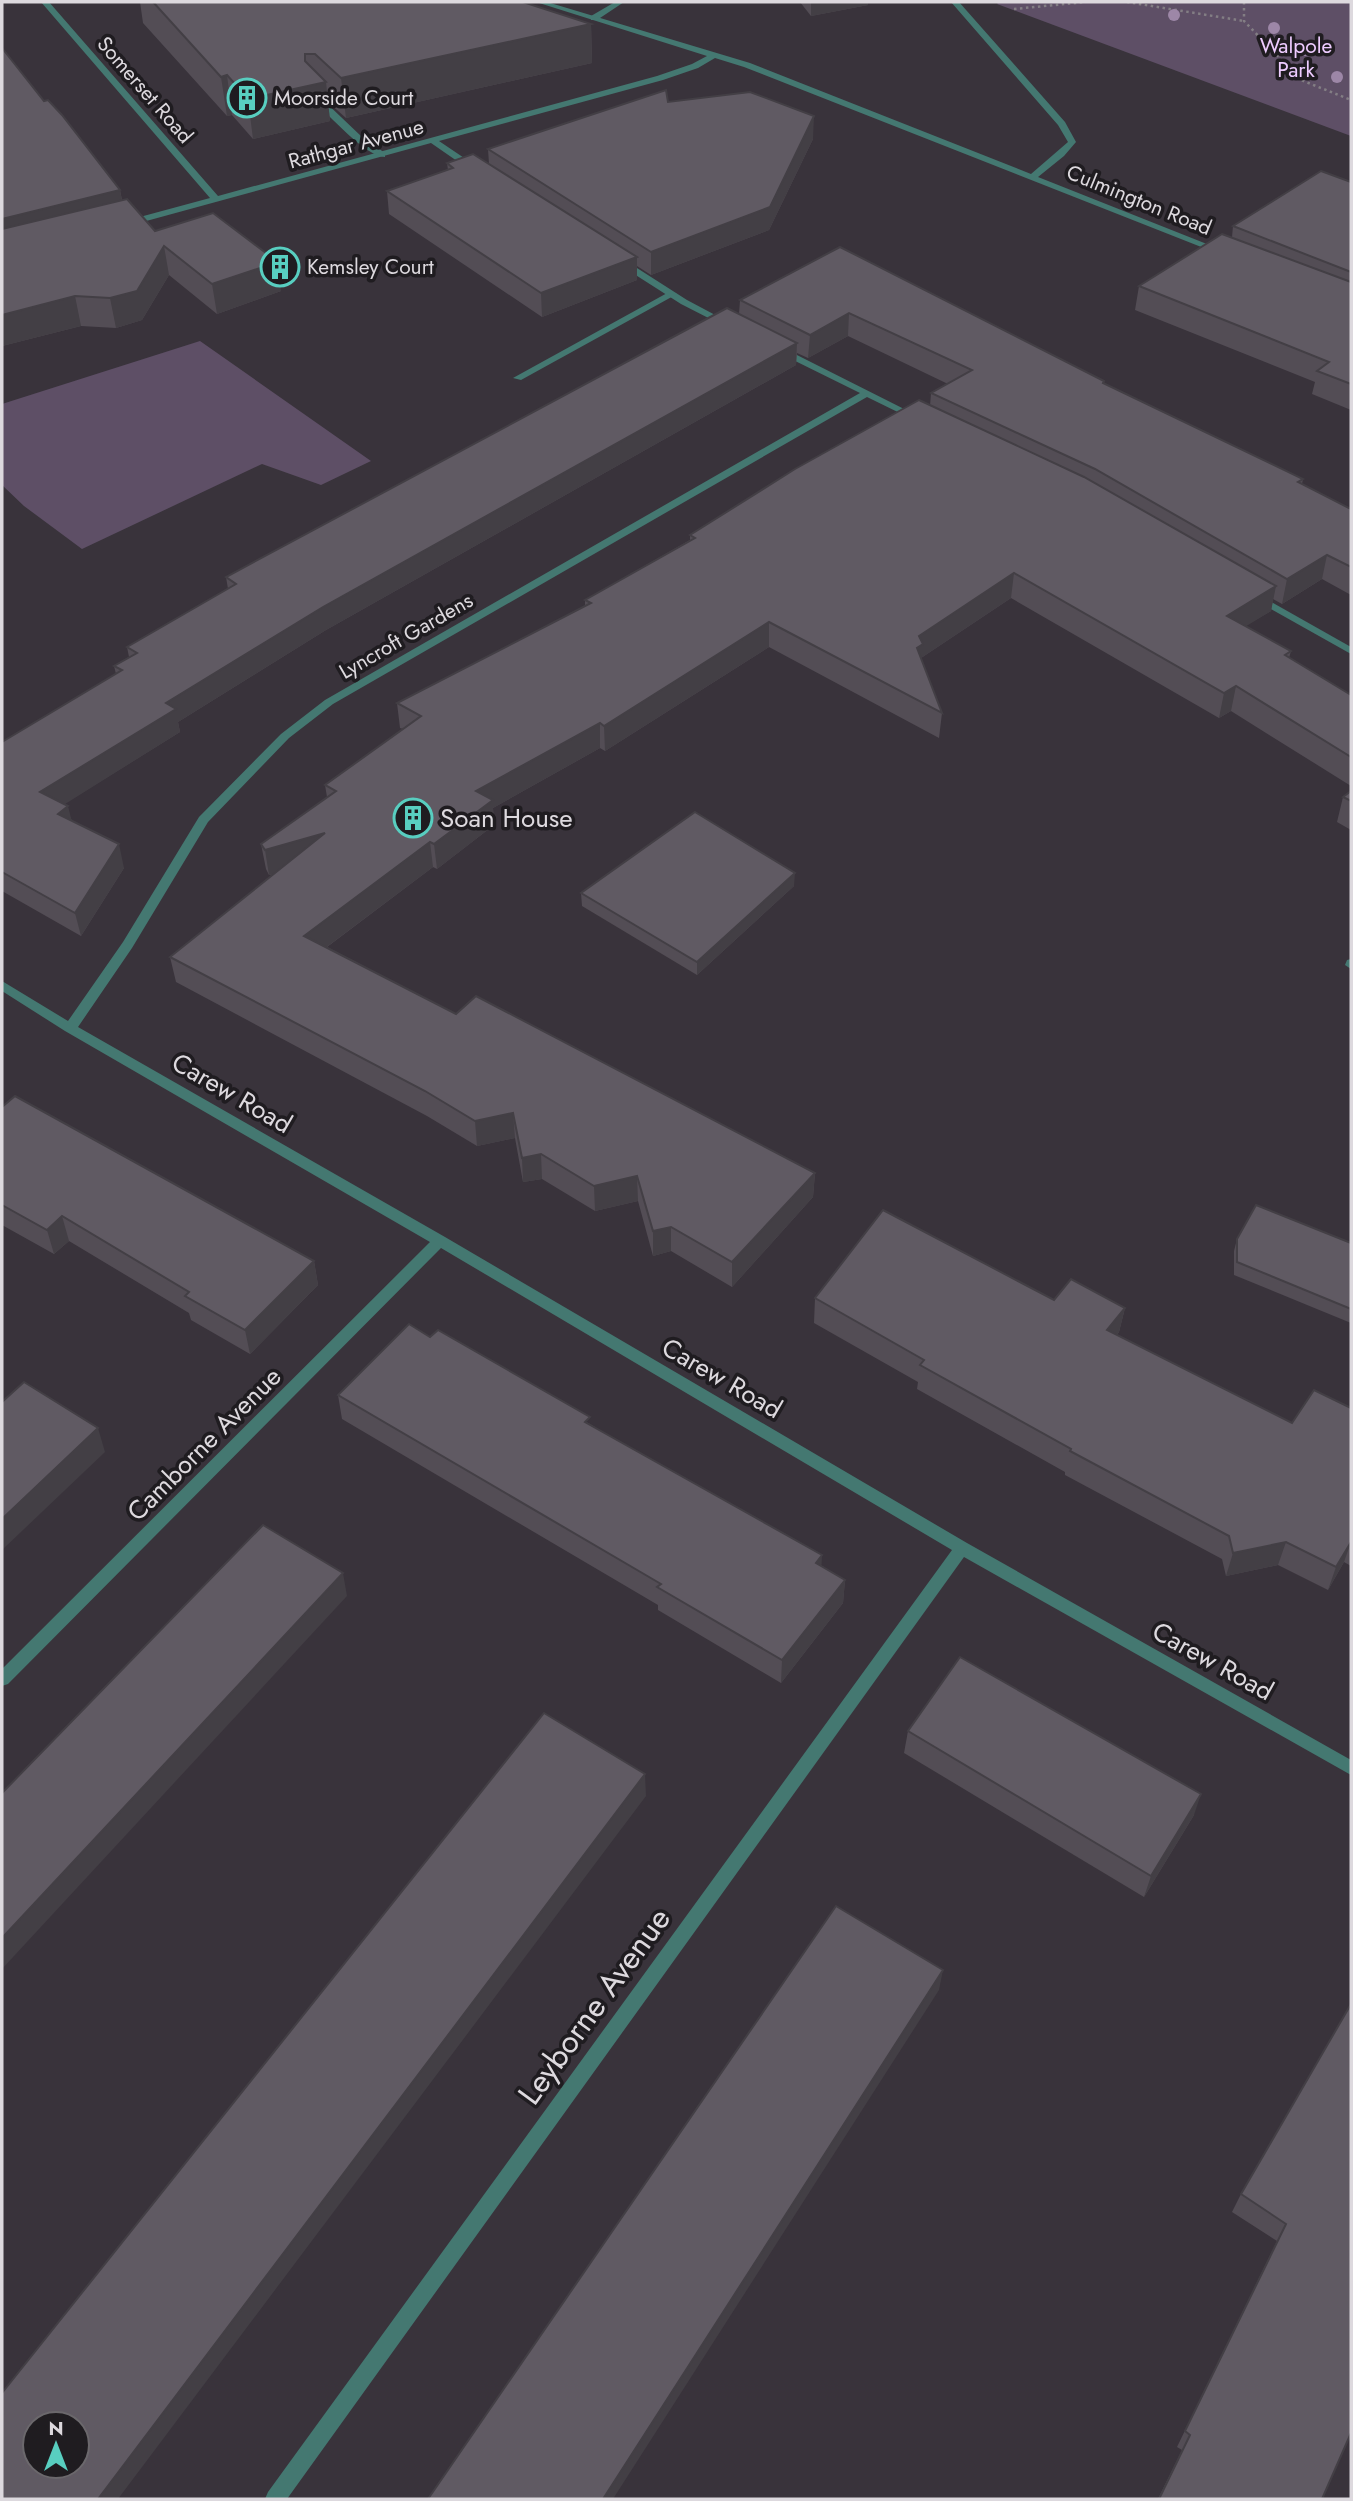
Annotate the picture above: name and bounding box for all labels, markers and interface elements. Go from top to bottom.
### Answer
street label: Somerset Road [90,30,200,150]
park label: Walpole Park [1260,31,1333,85]
building icon: Moorside Court [226,77,268,119]
place label: Moorside Court [274,83,413,113]
street label: Rathgar Avenue [285,111,427,176]
street label: Culmington Road [1062,157,1216,243]
building icon: Kemsley Court [259,246,301,288]
place label: Kemsley Court [307,252,434,282]
street label: Lyncroft Gardens [333,585,479,687]
building icon: Soan House [392,797,434,839]
place label: Soan House [440,799,573,837]
street label: Carew Road [165,1043,299,1143]
street label: Carew Road [655,1328,789,1428]
street label: Camborne Avenue [118,1358,290,1530]
street label: Carew Road [1145,1612,1281,1710]
street label: Leyborne Avenue [507,1898,681,2114]
north arrow [21,2410,91,2480]
text: N [48,2415,64,2442]

